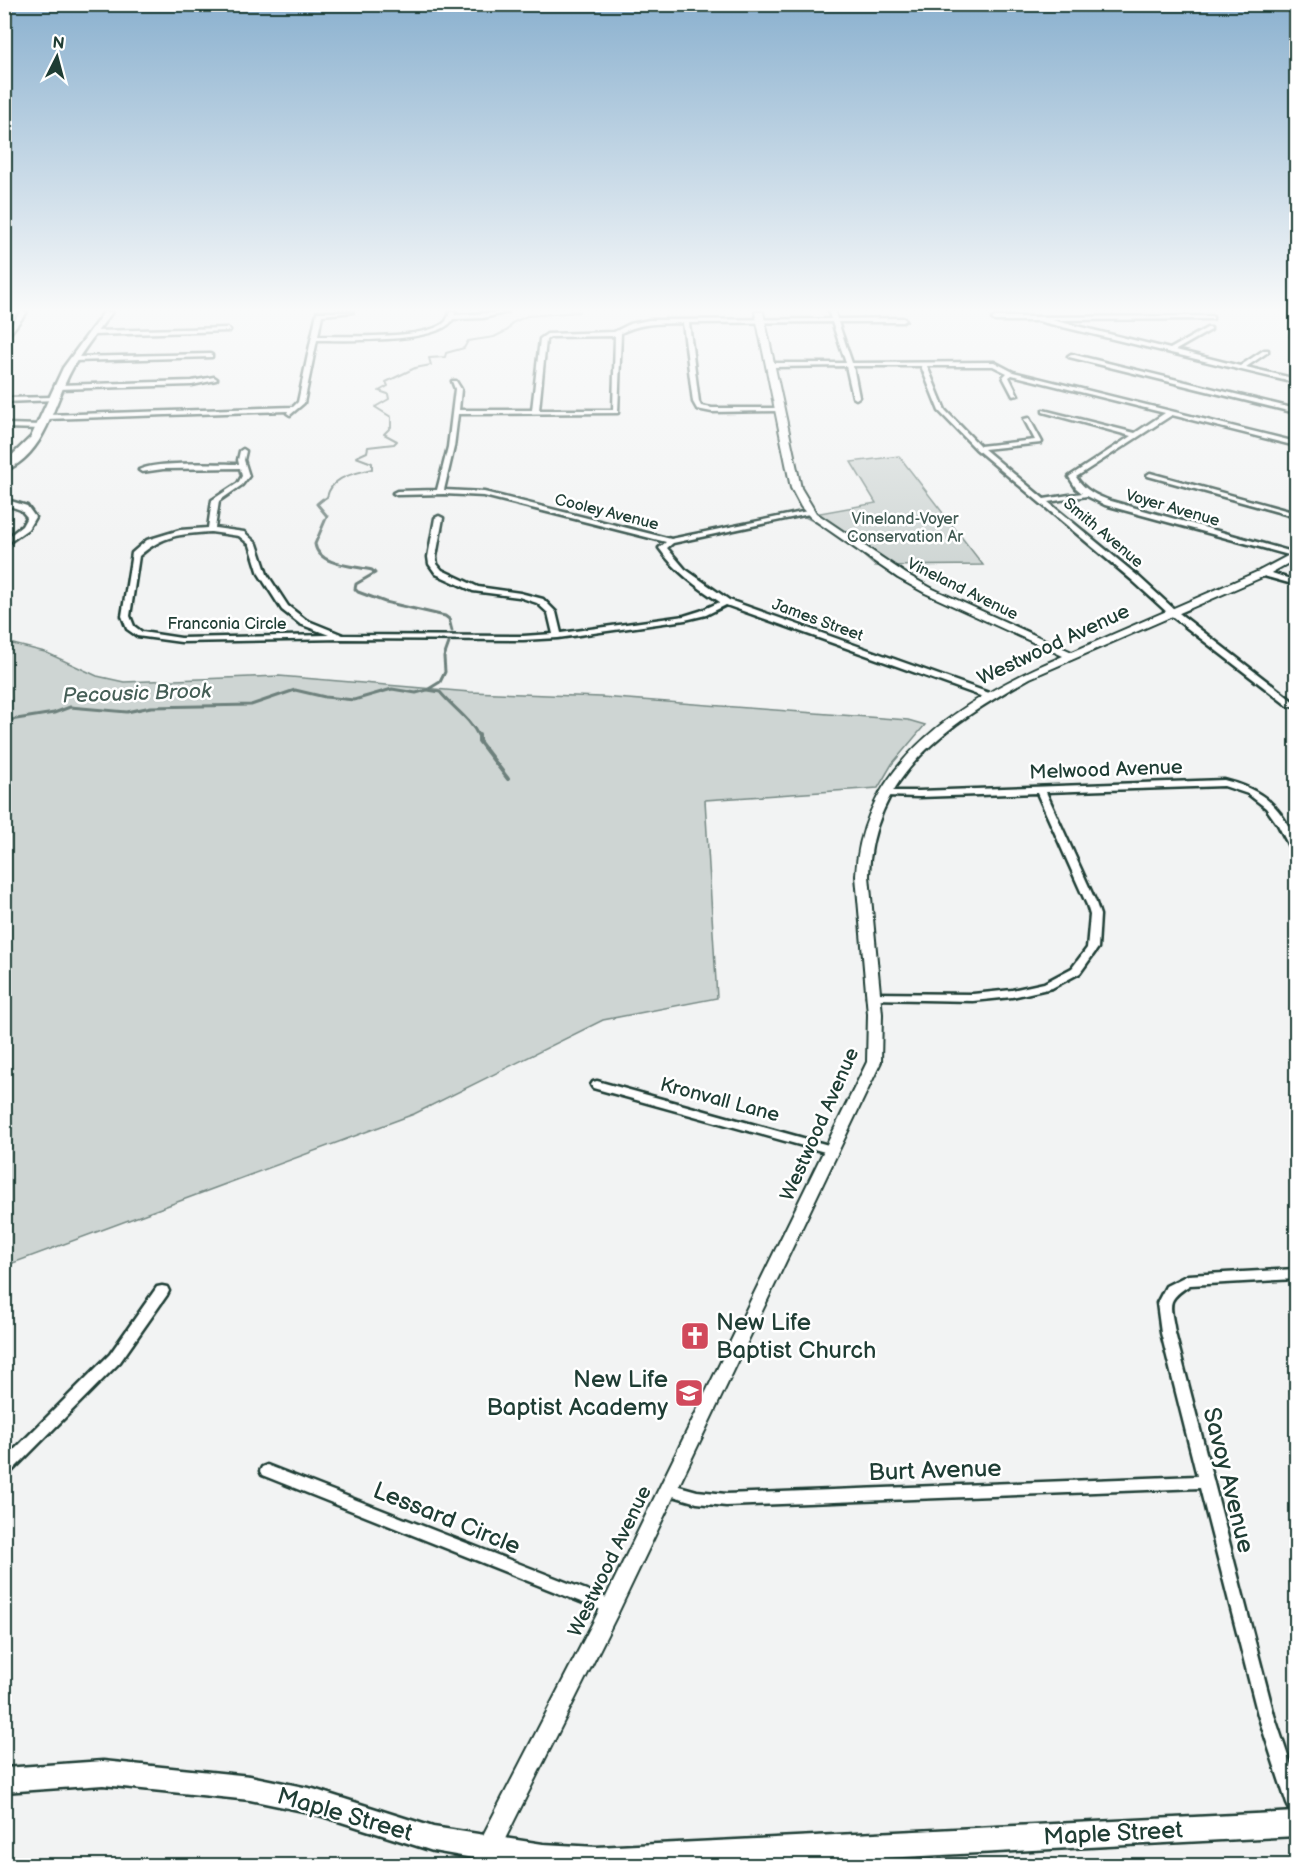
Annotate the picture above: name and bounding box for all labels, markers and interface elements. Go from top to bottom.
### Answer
north arrow [27,27,87,87]
text: N [51,33,65,54]
street label: Voyer Avenue [1123,486,1222,531]
street label: Cooley Avenue [553,490,661,535]
street label: Smith Avenue [1059,494,1147,572]
park label: Vineland-Voyer Conservation Ar [847,510,963,547]
street label: Vineland Avenue [904,554,1021,625]
street label: James Street [769,595,866,646]
street label: Westwood Avenue [974,599,1133,691]
street label: Franconia Circle [168,615,287,634]
water label: Pecousic Brook [62,678,213,709]
street label: Melwood Avenue [1029,755,1183,785]
street label: Westwood Avenue [775,1044,864,1205]
street label: Kronvall Lane [657,1072,782,1127]
place label: New Life Baptist Church [716,1308,876,1365]
church icon: New Life Baptist Church [679,1320,711,1352]
place label: New Life Baptist Academy [486,1365,668,1422]
school or university icon: New Life Baptist Academy [673,1377,705,1409]
street label: Savoy Avenue [1196,1404,1261,1556]
street label: Burt Avenue [868,1454,1002,1487]
street label: Lessard Circle [369,1476,525,1561]
street label: Westwood Avenue [563,1482,657,1641]
street label: Maple Street [274,1781,417,1848]
street label: Maple Street [1043,1815,1184,1852]

